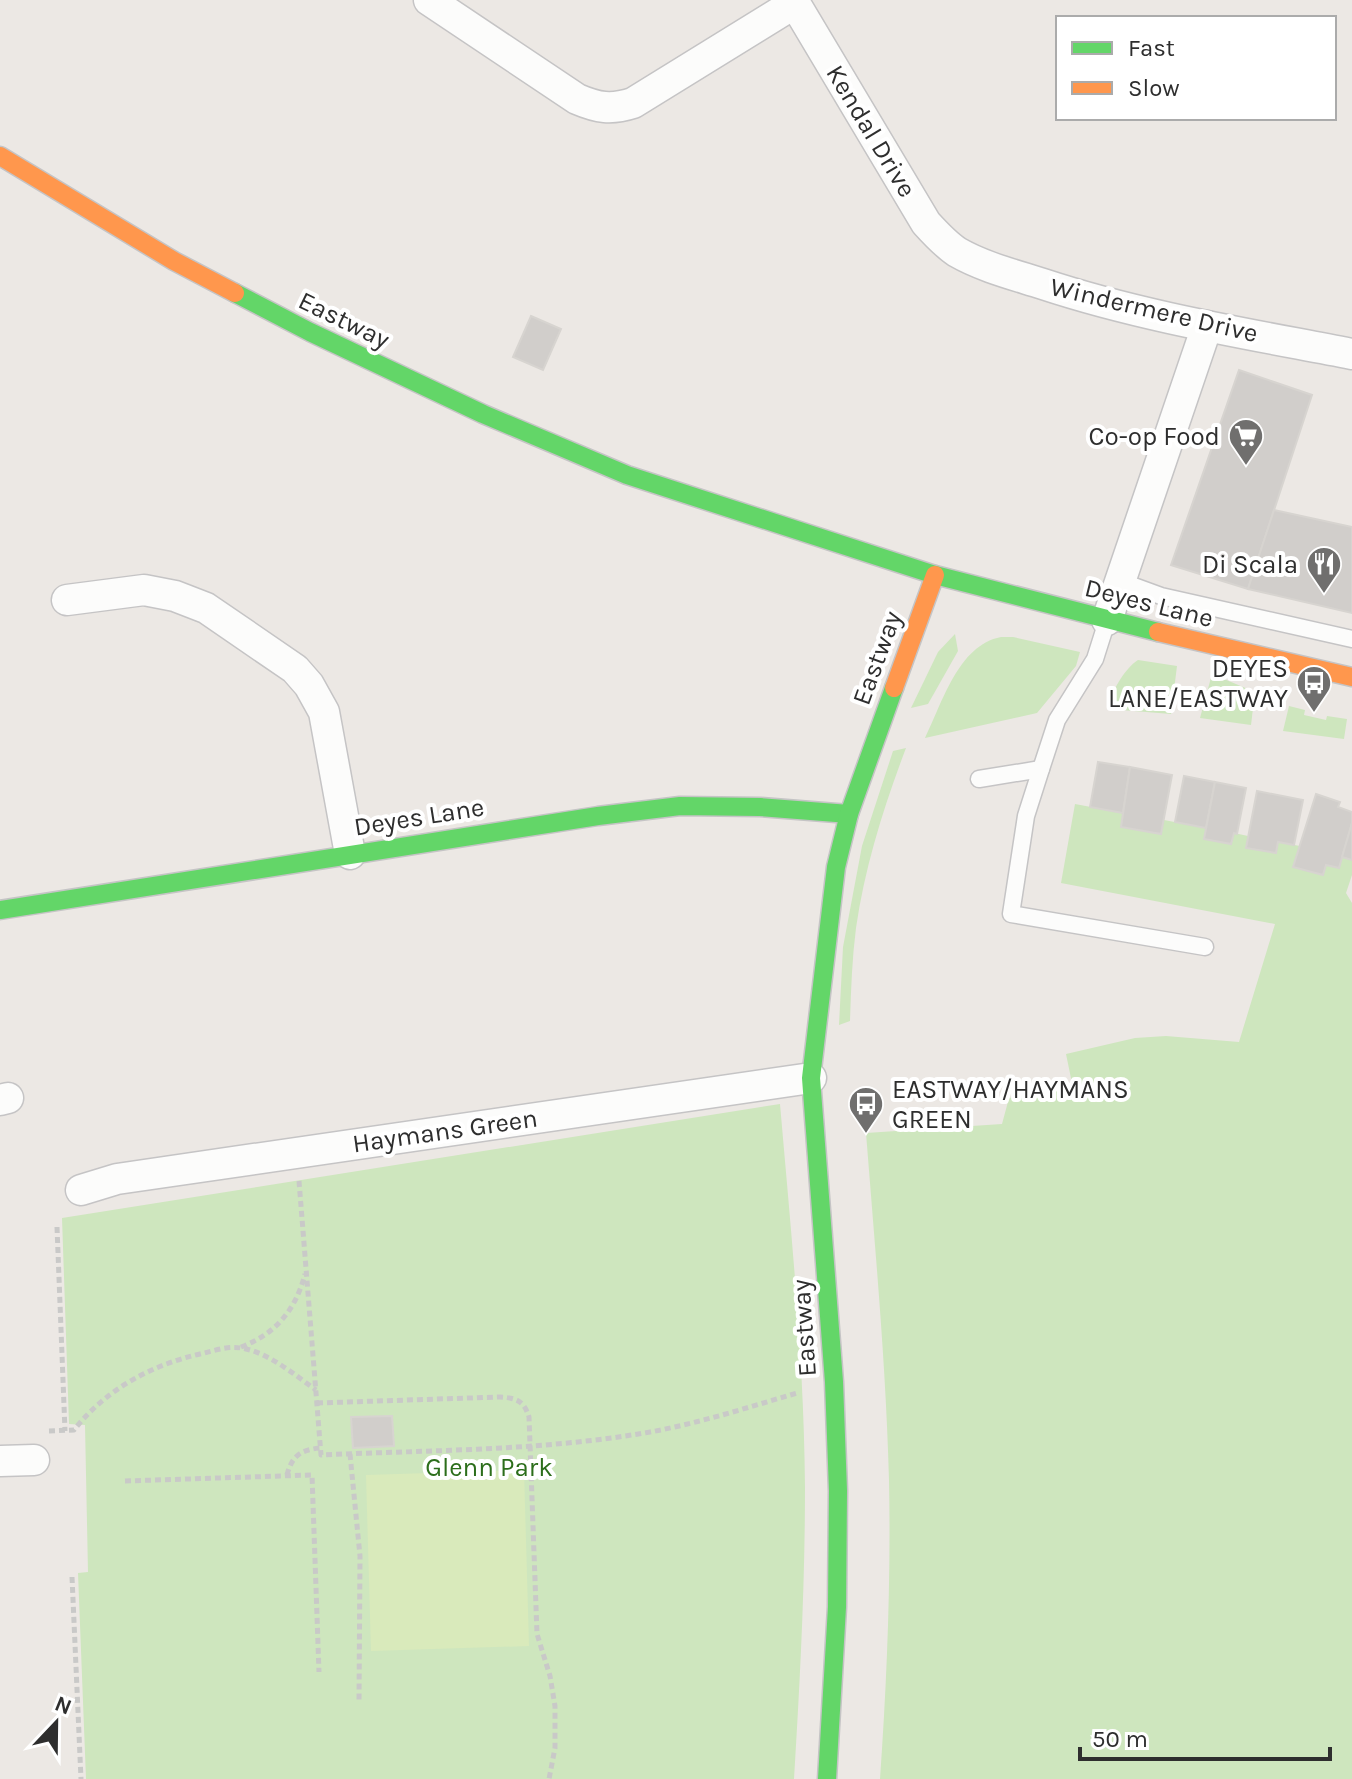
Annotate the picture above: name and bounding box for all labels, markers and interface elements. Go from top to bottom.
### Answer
legend [1056,16,1336,120]
text: Fast [1128,34,1175,62]
street label: Kendal Drive [819,59,923,203]
text: Slow [1128,74,1180,102]
street label: Windermere Drive [1047,271,1261,349]
street label: Eastway [293,285,395,355]
supermarket icon: Co-op Food [1227,417,1265,467]
place label: Co-op Food [1089,421,1220,452]
restaurant icon: Di Scala [1305,545,1343,595]
place label: Di Scala [1202,549,1298,580]
street label: Deyes Lane [1082,572,1216,634]
street label: Eastway [846,607,908,709]
place label: DEYES LANE/EASTWAY [1108,653,1289,714]
bus stop icon: DEYES LANE/EASTWAY [1295,664,1333,714]
street label: Deyes Lane [352,791,486,843]
place label: EASTWAY/HAYMANS GREEN [892,1074,1129,1135]
bus stop icon: EASTWAY/HAYMANS GREEN [847,1085,885,1135]
street label: Haymans Green [351,1103,539,1159]
street label: Eastway [785,1278,823,1378]
park label: Glenn Park [425,1452,553,1483]
north arrow [16,1683,96,1763]
text: N [51,1690,75,1720]
scale bar [1080,1711,1330,1761]
text: 50 m [1092,1725,1148,1753]

